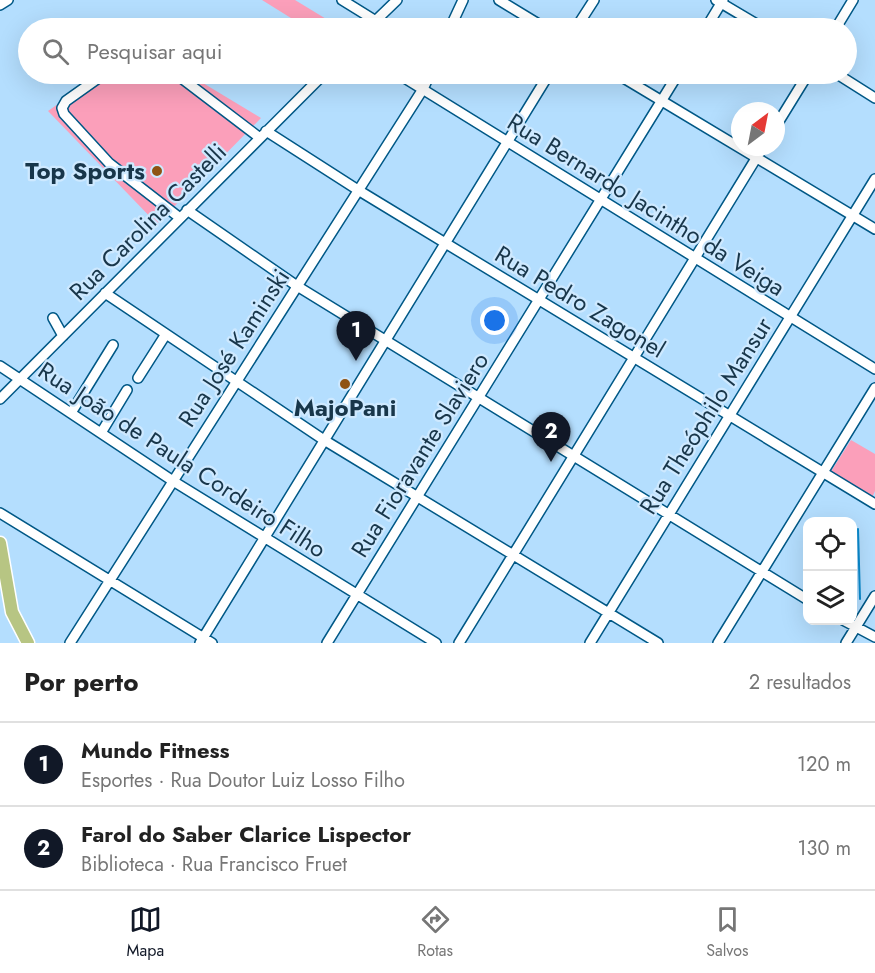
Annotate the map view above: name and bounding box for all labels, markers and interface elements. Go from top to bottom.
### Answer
search box [18,18,857,84]
icon: search [39,35,72,68]
text: Pesquisar aqui [87,35,222,67]
north arrow [731,102,785,156]
street label: Rua Bernardo Jacintho da Veiga [501,105,792,305]
street label: Rua Carolina Castelli [61,135,234,308]
place label: Top Sports [25,153,145,188]
marker: Top Sports [150,164,164,178]
street label: Rua Pedro Zagonel [488,237,672,366]
street label: Rua José Kaminski [169,262,298,434]
your location [480,306,509,335]
street label: Rua Theóphilo Mansur [631,310,781,521]
pin: 1 [336,312,376,361]
street label: Rua Fioravante Slaviero [342,345,497,564]
street label: Rua João de Paula Cordeiro Filho [31,353,333,566]
marker: MajoPani [338,377,352,391]
place label: MajoPani [294,390,396,425]
pin: 2 [532,412,570,462]
map controls [803,517,857,625]
button: locate [803,517,857,571]
button: layers [803,571,857,625]
text: Por perto [24,663,138,701]
text: 2 resultados [749,668,851,697]
text: Mundo Fitness [81,734,230,766]
text: 1 [38,750,49,779]
text: 120 m [797,750,851,779]
text: Esportes · Rua Doutor Luiz Losso Filho [81,766,405,795]
text: Farol do Saber Clarice Lispector [81,818,411,850]
text: 2 [37,834,50,863]
text: 130 m [797,834,851,863]
text: Biblioteca · Rua Francisco Fruet [81,850,347,879]
tab: Mapa [127,903,164,962]
tab: Rotas [417,903,453,962]
tab: Salvos [706,903,748,962]

